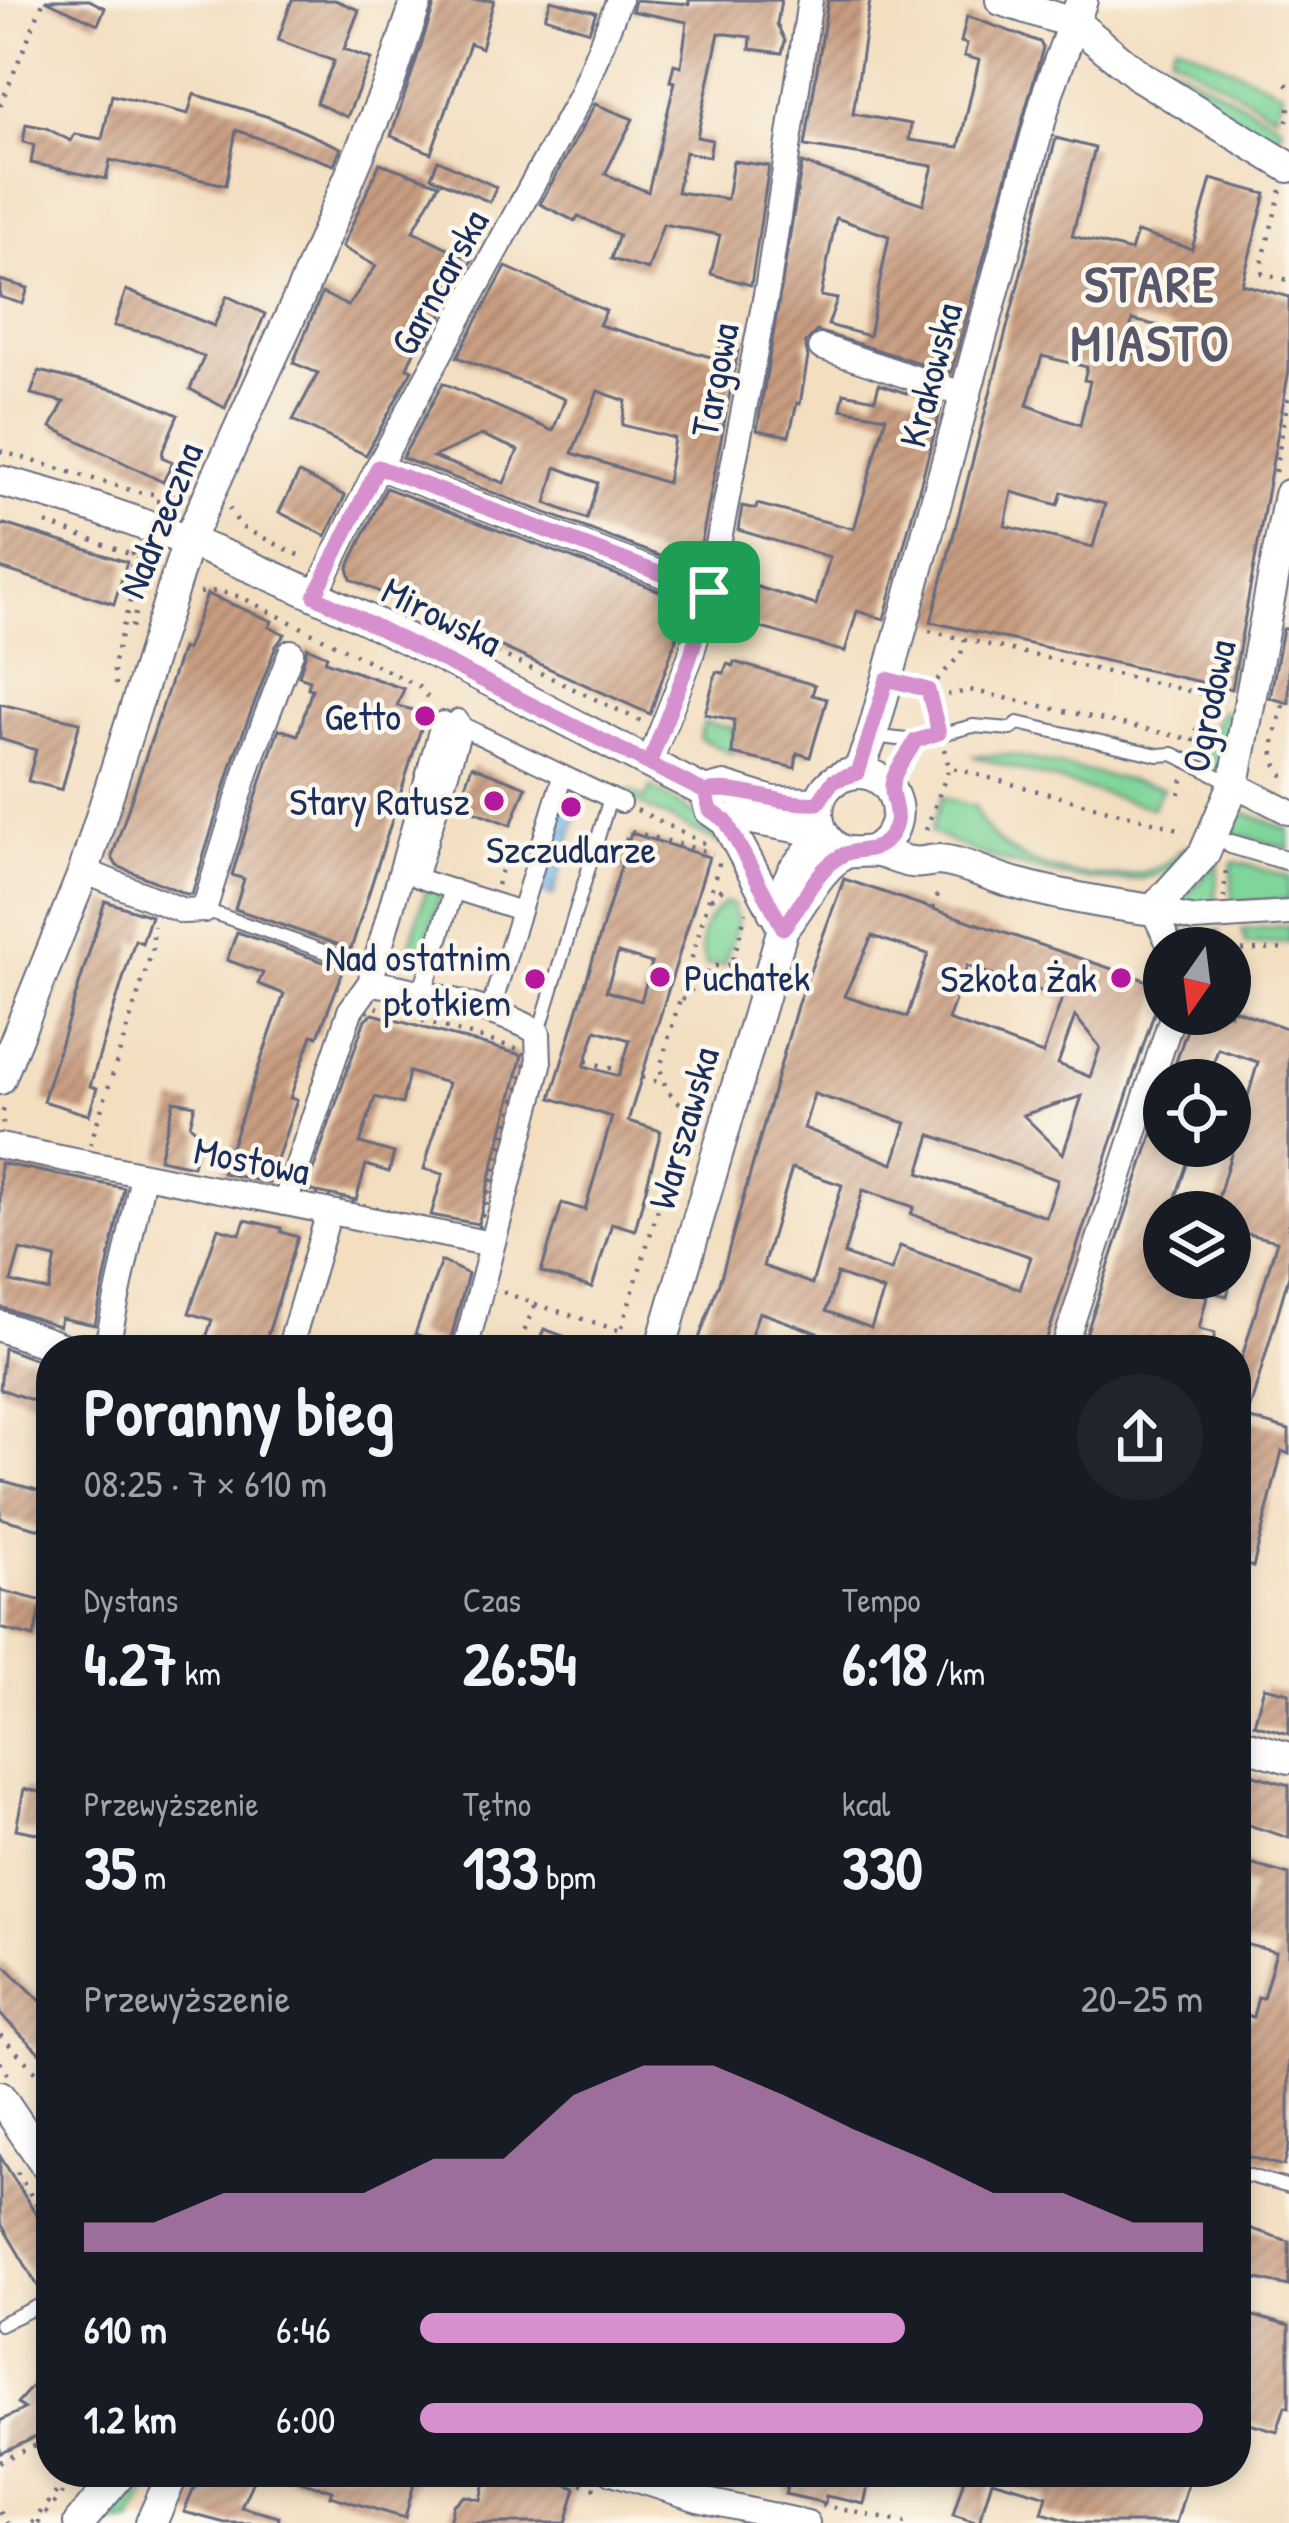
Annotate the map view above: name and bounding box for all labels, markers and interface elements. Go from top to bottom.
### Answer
street label: Garncarska [377,200,500,364]
district label: STARE MIASTO [1071,249,1231,377]
street label: Krakowska [885,297,974,453]
street label: Targowa [677,318,750,441]
street label: Nadrzeczna [104,434,215,605]
pin [658,541,760,643]
icon: arrive [676,559,742,625]
street label: Mirowska [374,563,511,668]
street label: Ogrodowa [1168,635,1247,777]
place label: Getto [324,689,401,742]
marker: Getto [412,703,438,729]
place label: Stary Ratusz [289,774,470,827]
marker: Stary Ratusz [481,788,507,814]
marker: Szczudlarze [558,794,584,820]
place label: Szczudlarze [486,822,656,875]
north arrow [1143,927,1251,1035]
map controls [1143,927,1251,1299]
place label: Nad ostatnim płotkiem [325,930,511,1028]
place label: Puchatek [684,950,810,1003]
place label: Szkoła Żak [940,951,1097,1004]
marker: Puchatek [647,964,673,990]
marker: Szkoła Żak [1108,965,1134,991]
marker: Nad ostatnim płotkiem [522,966,548,992]
street label: Warszawska [634,1041,731,1215]
button: locate [1143,1059,1251,1167]
street label: Mostowa [190,1122,314,1197]
button: layers [1143,1191,1251,1299]
text: Poranny bieg [84,1366,394,1456]
button: share [1077,1374,1203,1500]
text: 08:25 · 7 × 610 m [84,1456,327,1509]
text: Dystans [84,1578,178,1622]
text: Czas [463,1578,521,1622]
text: Tempo [842,1578,920,1622]
text: 4.27 [84,1622,177,1704]
text: 26:54 [463,1622,577,1704]
text: 6:18 [842,1622,928,1704]
text: km [177,1651,221,1695]
text: /km [928,1651,985,1695]
text: Przewyższenie [84,1782,259,1826]
text: Tętno [463,1782,531,1826]
text: kcal [842,1782,890,1826]
text: 35 [84,1826,136,1908]
text: 133 [463,1826,539,1908]
text: 330 [842,1826,923,1908]
text: m [136,1855,166,1899]
text: bpm [539,1855,596,1899]
text: Przewyższenie [84,1971,290,2024]
text: 20–25 m [1081,1971,1203,2024]
text: 610 m [84,2302,167,2355]
text: 6:46 [276,2302,331,2355]
text: 1.2 km [84,2392,176,2445]
text: 6:00 [276,2392,336,2445]

